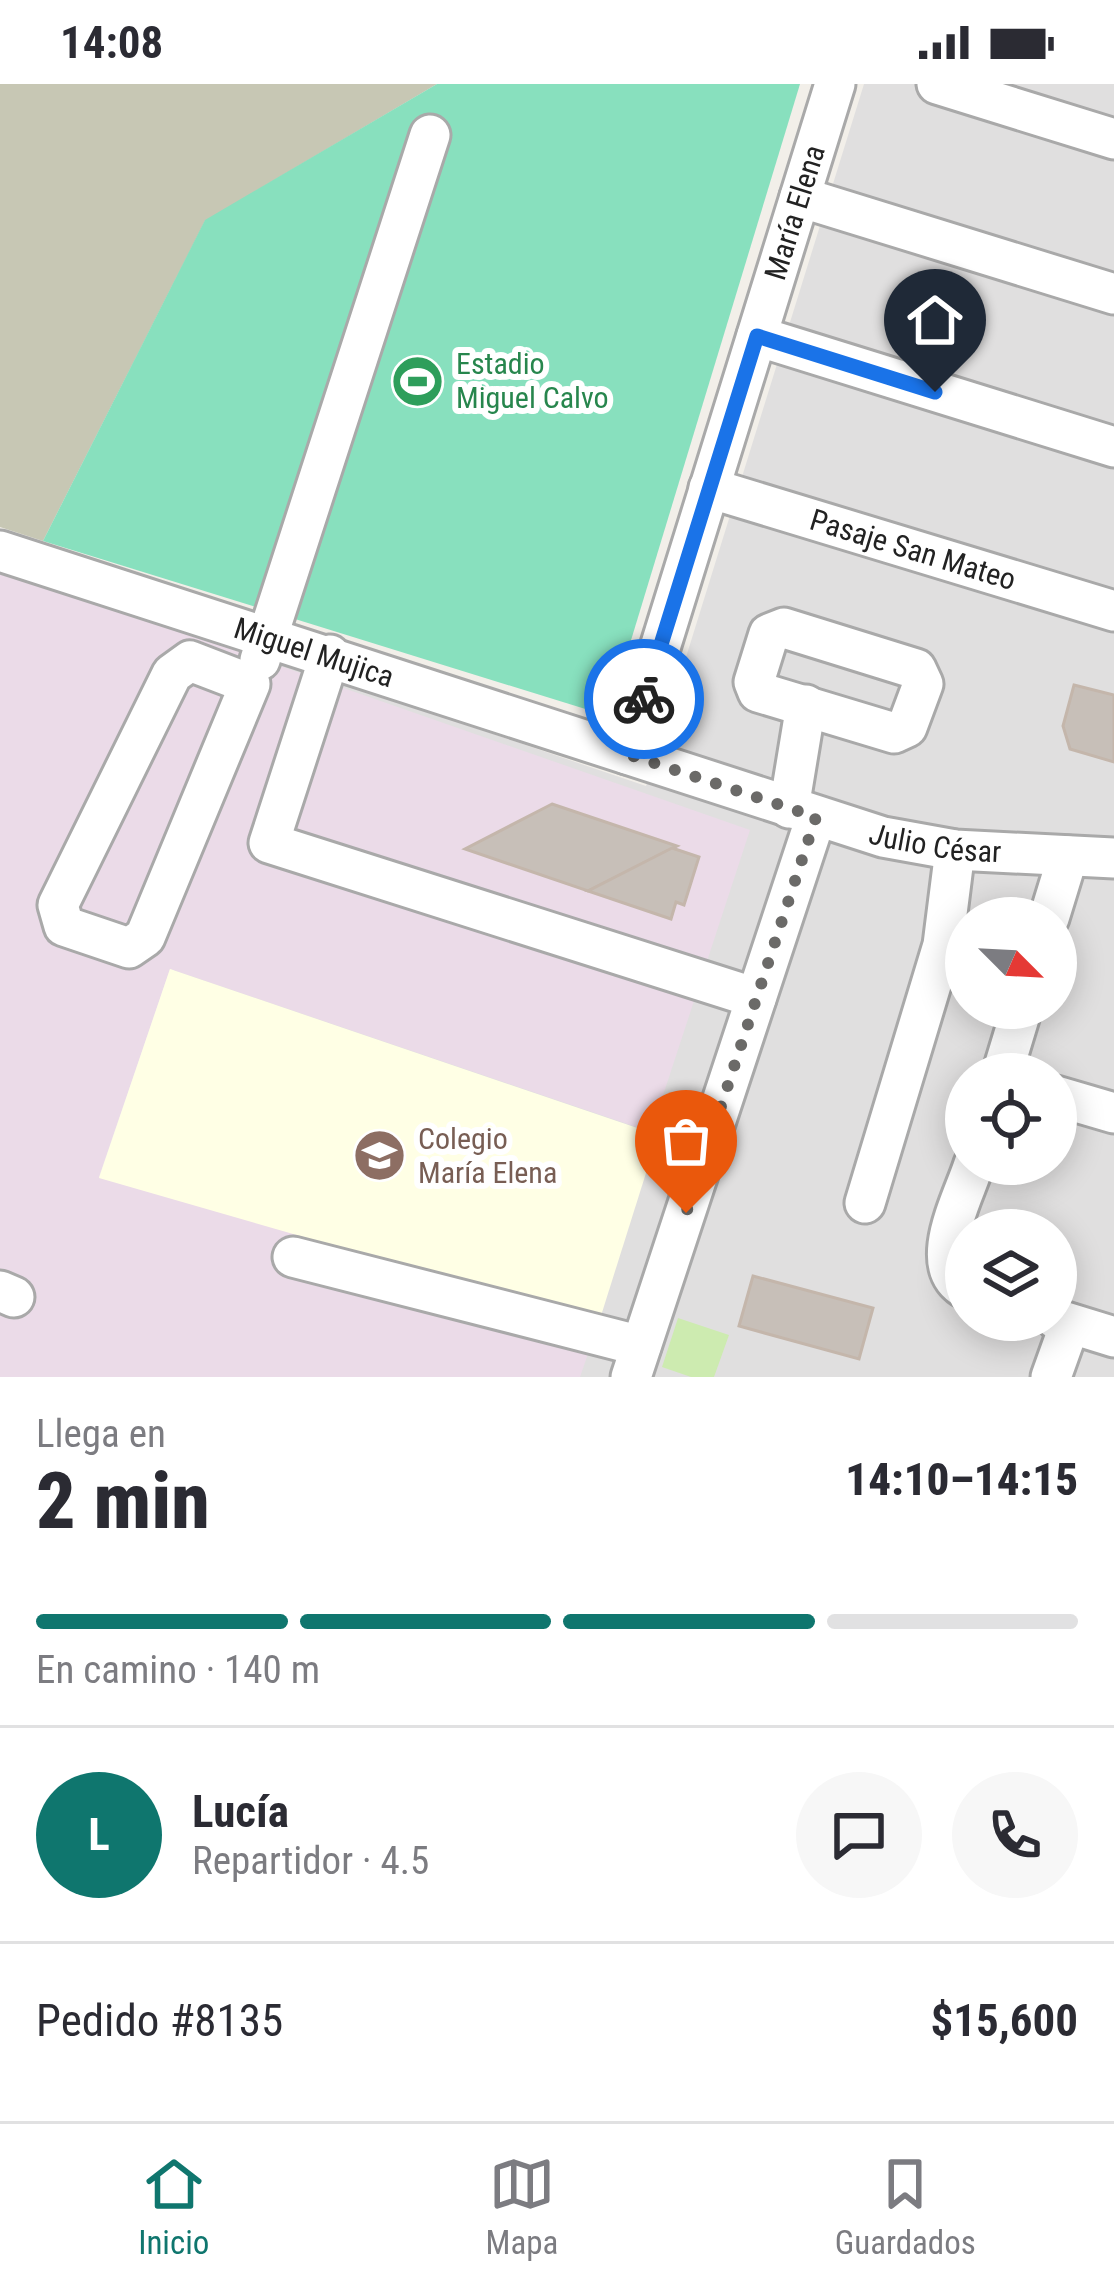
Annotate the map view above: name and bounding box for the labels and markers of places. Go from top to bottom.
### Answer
pin [884,269,986,392]
place label: Estadio Miguel Calvo [456,346,609,415]
sports icon: Estadio Miguel Calvo [389,353,445,409]
pin [635,1090,737,1213]
place label: Colegio María Elena [418,1121,557,1190]
school or university icon: Colegio María Elena [351,1128,407,1184]

